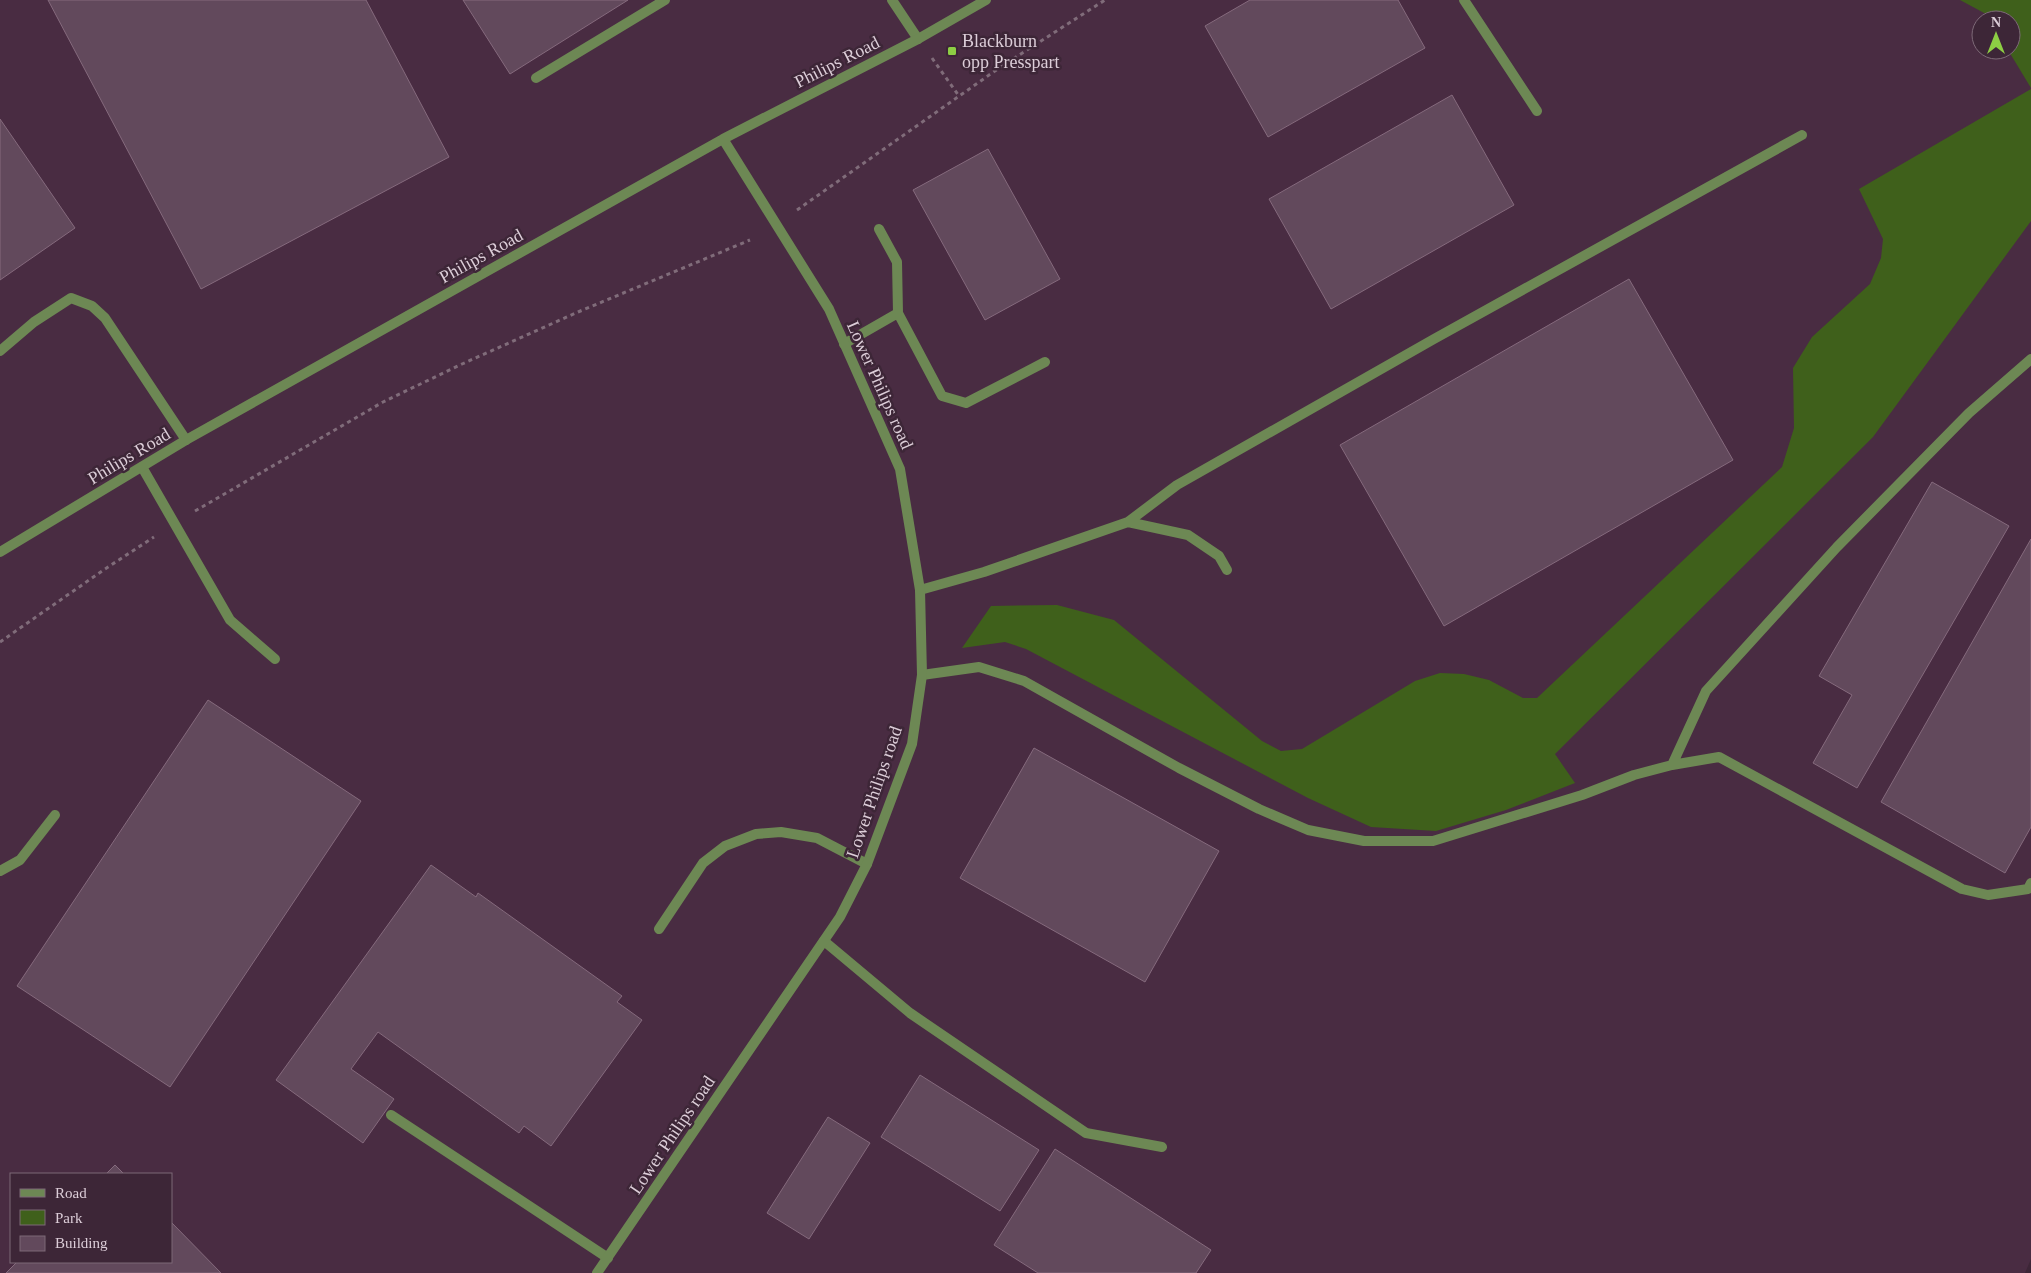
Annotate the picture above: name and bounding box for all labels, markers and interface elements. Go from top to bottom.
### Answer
north arrow [1971,10,2021,60]
text: N [1991,15,2001,30]
place label: Blackburn opp Presspart [962,31,1060,72]
street label: Philips Road [791,32,883,92]
marker: Blackburn opp Presspart [946,45,958,57]
street label: Philips Road [436,225,526,287]
street label: Lower Philips road [843,318,917,452]
street label: Philips Road [84,424,174,488]
street label: Lower Philips road [842,724,906,860]
street label: Lower Philips road [625,1072,719,1198]
legend [10,1173,172,1263]
text: Road [55,1185,87,1201]
text: Park [55,1210,83,1226]
text: Building [55,1235,108,1251]

